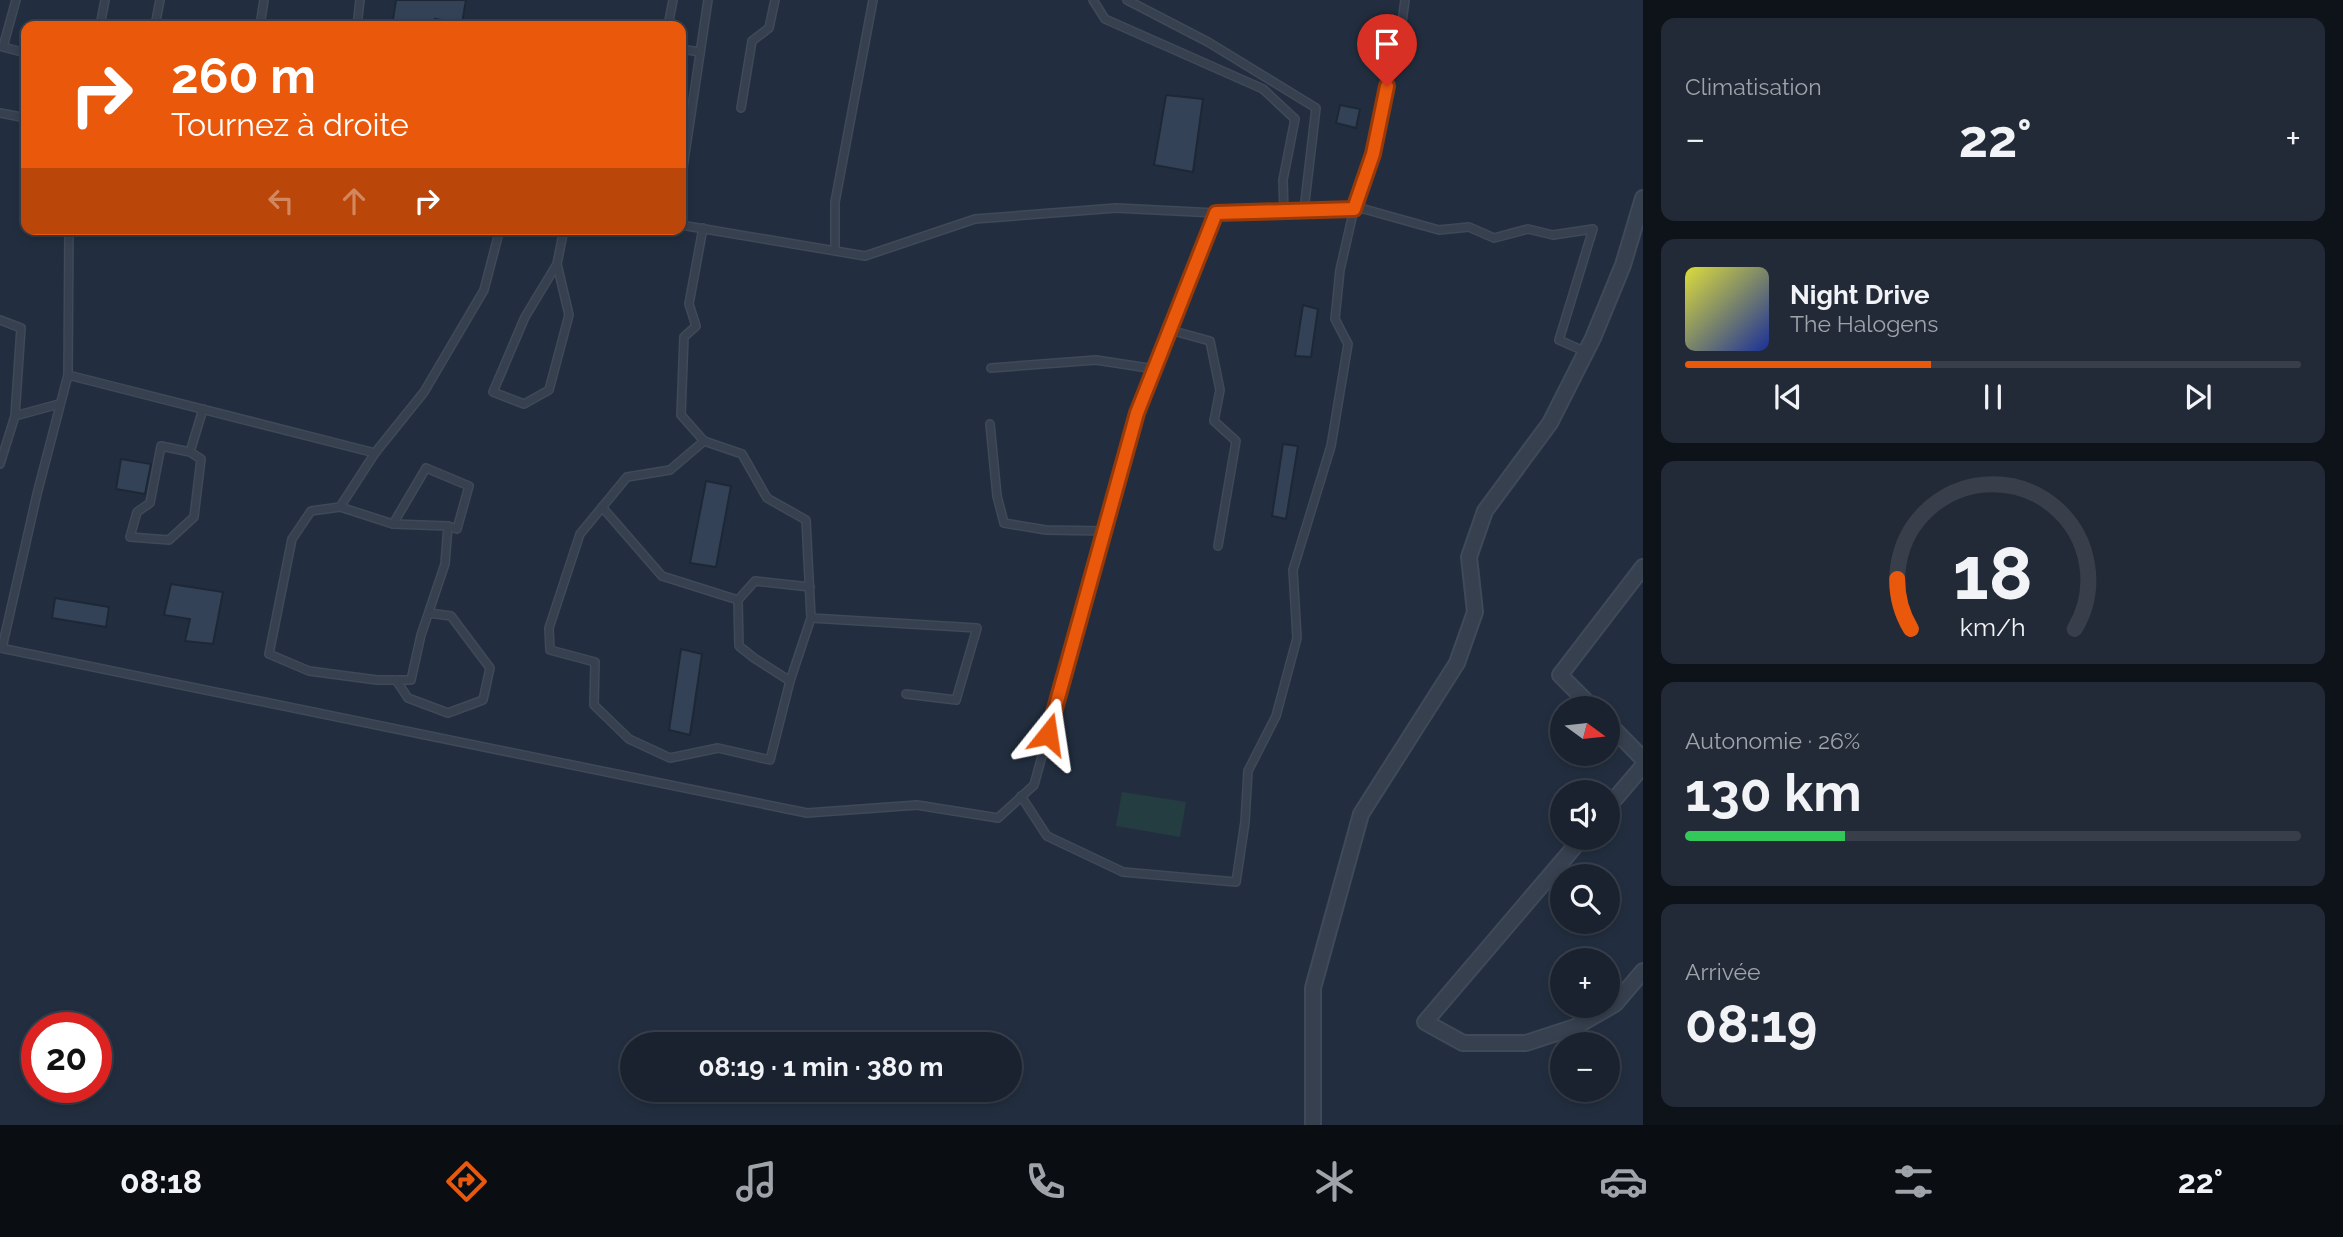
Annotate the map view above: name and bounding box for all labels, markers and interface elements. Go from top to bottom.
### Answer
pin [1357,14,1417,86]
icon: arrive [1368,25,1406,63]
text: 260 m [171,47,316,104]
icon: right [56,49,147,140]
text: Climatisation [1685,73,1822,100]
text: Tournez à droite [171,106,409,143]
text: 22° [1959,108,2032,169]
text: − [1685,116,1705,161]
text: + [2285,116,2301,161]
icon: left [262,182,300,220]
icon: ahead [335,182,373,220]
icon: right [408,182,446,220]
text: Night Drive [1790,280,1929,310]
text: The Halogens [1790,310,1938,337]
icon: previous [1769,378,1807,416]
icon: pause [1974,378,2012,416]
icon: next [2179,378,2217,416]
text: 18 [1953,531,2033,616]
text: km/h [1960,611,2026,641]
north arrow [1550,696,1620,766]
map controls [1550,696,1620,1102]
position arrow [1011,697,1085,771]
text: Autonomie · 26% [1685,727,1860,754]
text: 130 km [1685,762,1862,823]
button: sound [1550,780,1620,850]
button: search [1550,864,1620,934]
button: + [1550,948,1620,1018]
text: Arrivée [1685,958,1761,985]
text: 08:19 [1685,993,1818,1054]
speed limit sign: 20 [21,1012,112,1103]
button: − [1550,1032,1620,1102]
text: 08:19 · 1 min · 380 m [698,1052,944,1082]
icon: directions [442,1157,491,1206]
icon: music [732,1157,781,1206]
icon: phone [1021,1157,1070,1206]
icon: climate [1310,1157,1359,1206]
icon: car [1599,1157,1648,1206]
icon: filters [1889,1157,1938,1206]
text: 08:18 [120,1163,202,1200]
text: 22° [2178,1163,2223,1200]

